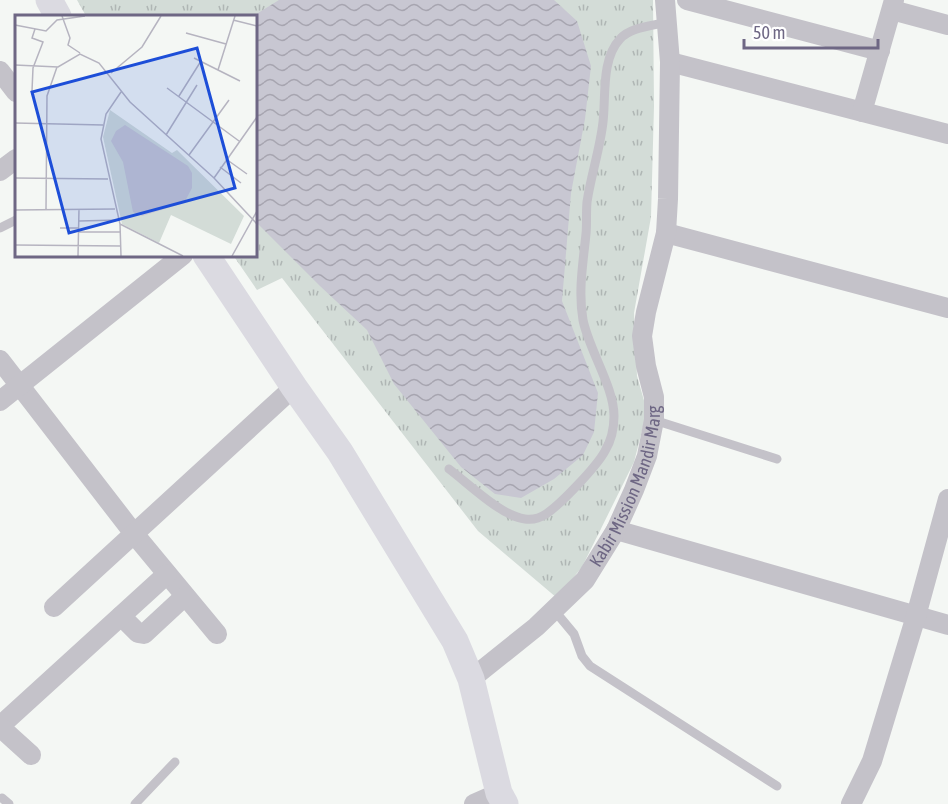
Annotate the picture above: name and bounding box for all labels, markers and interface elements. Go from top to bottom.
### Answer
scale bar [744,12,878,50]
inset map [15,15,256,256]
text: 50 m [753,22,785,43]
street label: Kabir Mission Mandir Marg [585,405,664,570]

